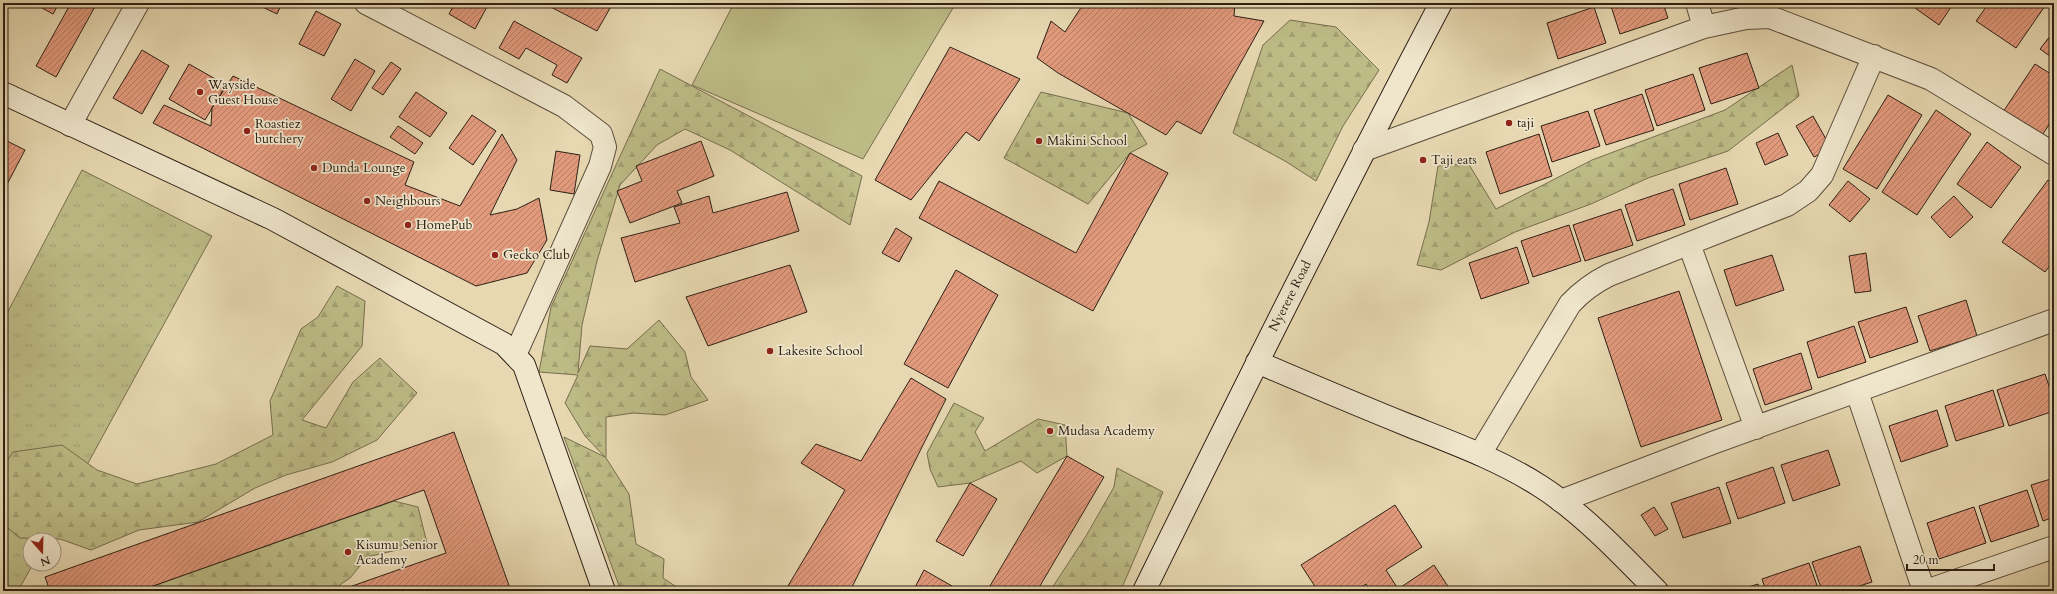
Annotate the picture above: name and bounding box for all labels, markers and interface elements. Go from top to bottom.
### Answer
place label: Wayside Guest House [207,76,279,109]
marker: Wayside Guest House [195,87,205,97]
place label: taji [1517,114,1534,132]
place label: Roastiez butchery [255,115,304,148]
marker: taji [1504,118,1514,128]
marker: Roastiez butchery [242,126,252,136]
place label: Makini School [1047,132,1128,150]
marker: Makini School [1034,136,1044,146]
place label: Taji eats [1431,151,1477,169]
marker: Taji eats [1418,155,1428,165]
place label: Dunda Lounge [322,159,406,177]
marker: Dunda Lounge [309,163,319,173]
place label: Neighbours [375,192,440,210]
marker: Neighbours [362,196,372,206]
place label: HomePub [416,216,473,234]
marker: HomePub [403,220,413,230]
place label: Gecko Club [503,246,570,264]
marker: Gecko Club [490,250,500,260]
street label: Nyerere Road [1264,257,1316,334]
place label: Lakesite School [778,342,863,360]
marker: Lakesite School [765,346,775,356]
place label: Mudasa Academy [1058,422,1155,440]
marker: Mudasa Academy [1045,426,1055,436]
north arrow [22,532,62,572]
place label: Kisumu Senior Academy [356,536,438,569]
scale bar [1907,546,1994,572]
marker: Kisumu Senior Academy [343,547,353,557]
text: N [38,552,52,570]
text: 20 m [1913,552,1940,568]

